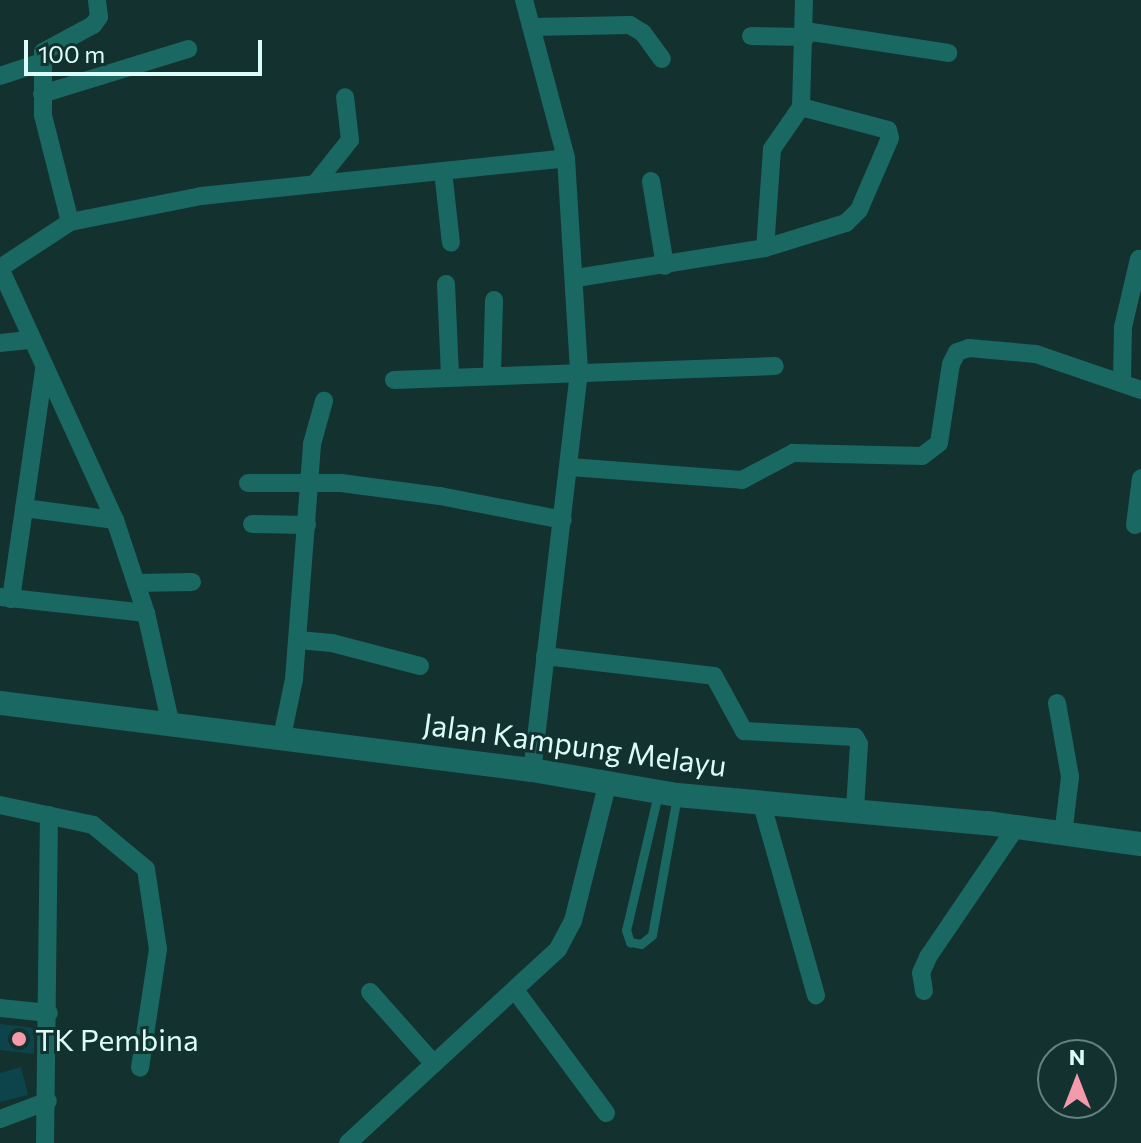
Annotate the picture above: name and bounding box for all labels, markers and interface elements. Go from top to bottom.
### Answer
scale bar [28,24,266,74]
text: 100 m [38,39,105,68]
street label: Jalan Kampung Melayu [421,705,729,783]
place label: TK Pembina [35,1021,199,1057]
marker: TK Pembina [10,1030,28,1048]
north arrow [1037,1039,1117,1119]
text: N [1069,1043,1085,1070]

